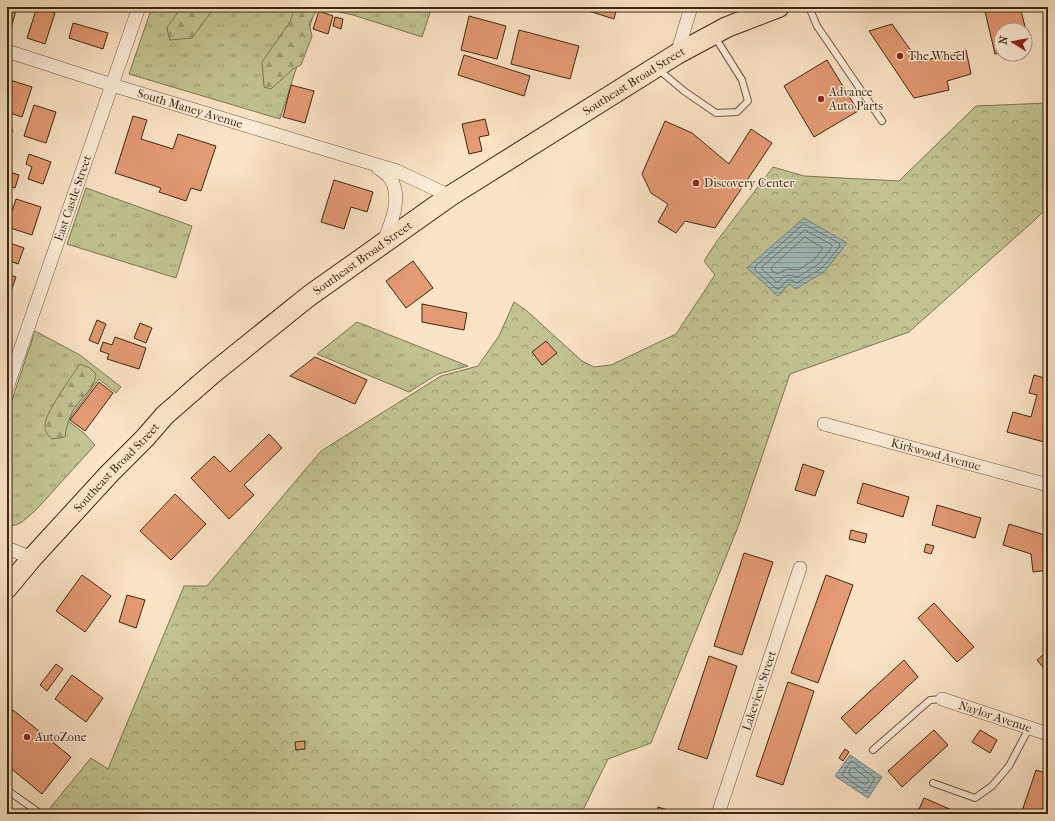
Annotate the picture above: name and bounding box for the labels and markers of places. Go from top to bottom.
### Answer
place label: The Wheel [908,49,966,63]
marker: The Wheel [895,51,905,61]
place label: Advance Auto Parts [828,85,883,113]
marker: Advance Auto Parts [816,94,826,104]
place label: Discovery Center [704,176,795,190]
marker: Discovery Center [691,178,701,188]
place label: AutoZone [34,730,87,744]
marker: AutoZone [22,732,32,742]

